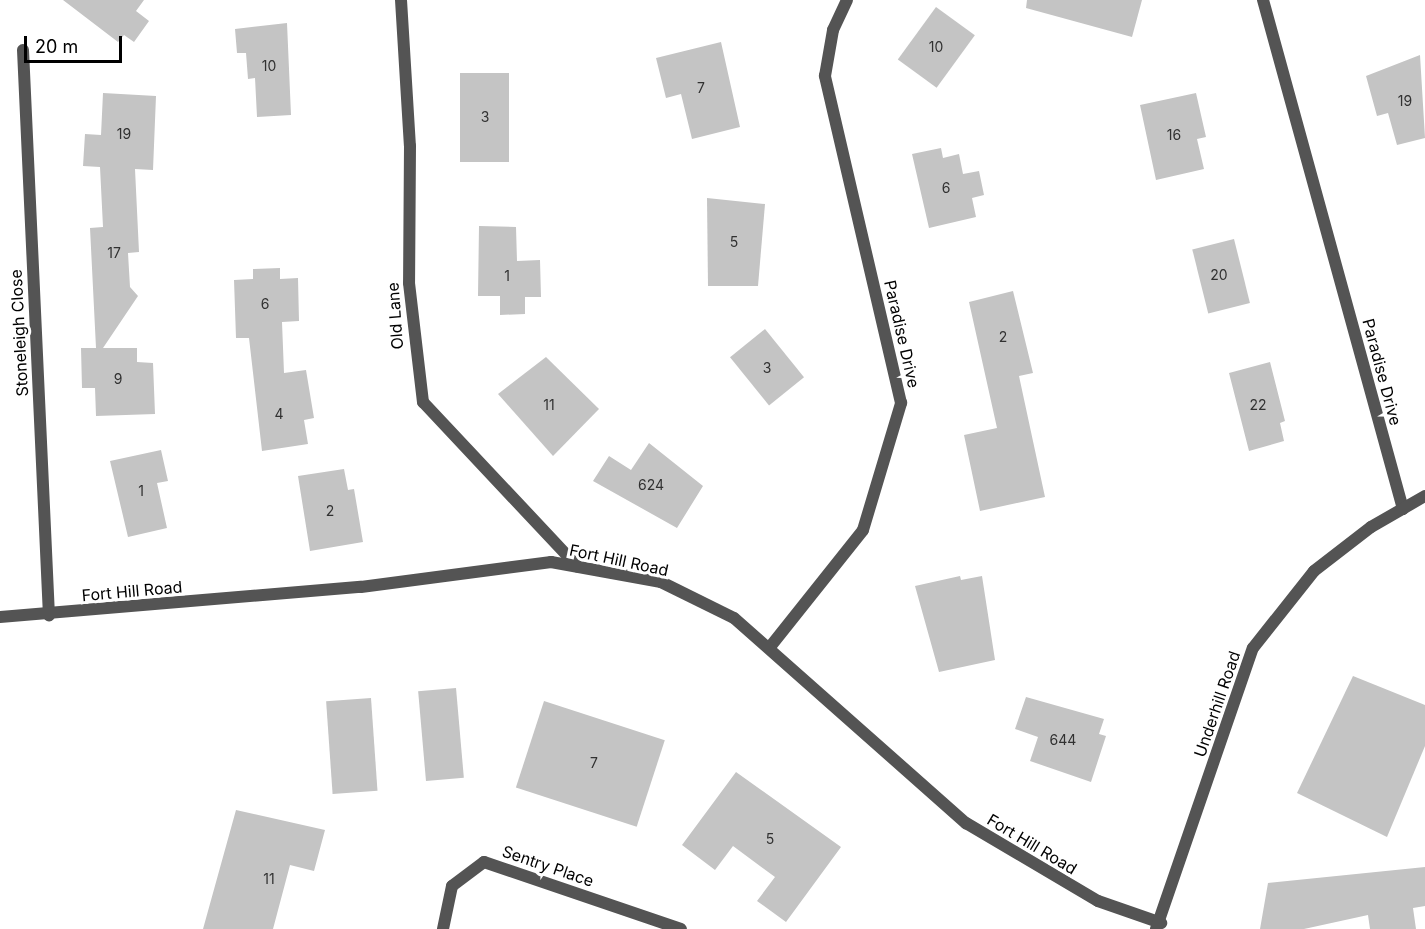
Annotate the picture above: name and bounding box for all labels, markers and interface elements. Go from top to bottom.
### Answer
scale bar [27,24,124,62]
text: 20 m [35,36,78,57]
house number: 10 [929,39,943,55]
house number: 10 [262,58,276,74]
house number: 7 [697,80,705,96]
house number: 19 [1398,93,1412,109]
house number: 3 [481,109,489,125]
house number: 19 [117,126,131,142]
house number: 16 [1167,127,1181,143]
house number: 6 [942,180,950,196]
house number: 5 [730,234,738,250]
house number: 17 [107,245,121,261]
house number: 20 [1210,267,1228,283]
house number: 1 [504,268,510,284]
street label: Stoneleigh Close [6,269,32,397]
street label: Paradise Drive [880,278,924,390]
street label: Old Lane [383,282,407,350]
house number: 6 [261,296,269,312]
street label: Paradise Drive [1359,316,1405,428]
house number: 2 [999,329,1007,345]
house number: 3 [763,360,771,376]
house number: 9 [114,371,122,387]
house number: 11 [543,397,555,413]
house number: 22 [1249,397,1267,413]
house number: 4 [274,406,284,422]
house number: 624 [638,477,664,493]
house number: 1 [138,483,144,499]
house number: 2 [326,503,334,519]
street label: Fort Hill Road [568,540,670,580]
street label: Fort Hill Road [81,577,183,605]
street label: Underhill Road [1190,648,1244,760]
house number: 644 [1050,732,1076,748]
house number: 7 [590,755,598,771]
street label: Fort Hill Road [984,810,1080,878]
house number: 5 [766,831,774,847]
street label: Sentry Place [500,841,596,891]
house number: 11 [263,871,275,887]

